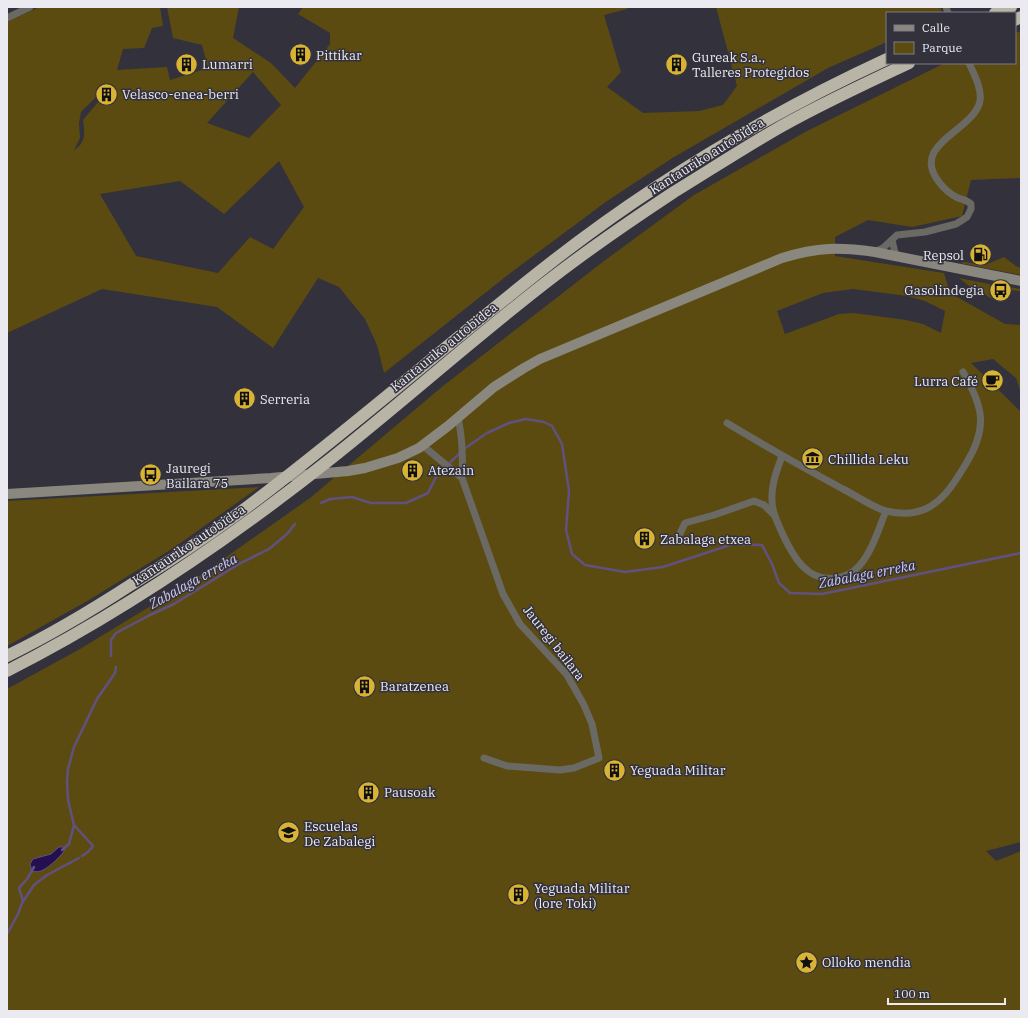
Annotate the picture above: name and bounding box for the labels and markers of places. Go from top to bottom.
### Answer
building icon: Pittikar [287,42,313,68]
place label: Pittikar [316,47,362,64]
place label: Gureak S.a., Talleres Protegidos [692,49,809,81]
building icon: Lumarri [174,51,200,77]
building icon: Gureak S.a., Talleres Protegidos [664,51,690,77]
place label: Lumarri [202,56,253,73]
building icon: Velasco-enea-berri [93,81,119,107]
place label: Velasco-enea-berri [122,86,239,103]
fuel station icon: Repsol [967,242,993,268]
place label: Repsol [923,247,964,264]
bus stop icon: Gasolindegia [987,277,1013,303]
place label: Gasolindegia [904,282,984,299]
cafe icon: Lurra Café [980,368,1006,394]
place label: Lurra Café [914,373,978,390]
building icon: Serreria [232,386,258,412]
place label: Serreria [260,391,310,408]
museum icon: Chillida Leku [799,446,825,472]
place label: Chillida Leku [828,451,909,468]
building icon: Atezain [399,457,425,483]
place label: Jauregi Bailara 75 [166,460,228,492]
bus stop icon: Jauregi Bailara 75 [137,462,163,488]
place label: Atezain [428,462,474,479]
building icon: Zabalaga etxea [632,526,658,552]
place label: Zabalaga etxea [660,531,751,548]
building icon: Baratzenea [351,673,377,699]
place label: Baratzenea [380,678,449,695]
building icon: Yeguada Militar [601,757,627,783]
place label: Yeguada Militar [630,762,726,779]
building icon: Pausoak [356,779,382,805]
place label: Pausoak [384,784,436,801]
place label: Escuelas De Zabalegi [304,818,375,850]
school or university icon: Escuelas De Zabalegi [276,820,302,846]
place label: Yeguada Militar (lore Toki) [534,880,630,912]
building icon: Yeguada Militar (lore Toki) [505,882,531,908]
place icon: Olloko mendia [793,949,819,975]
place label: Olloko mendia [822,954,911,971]

